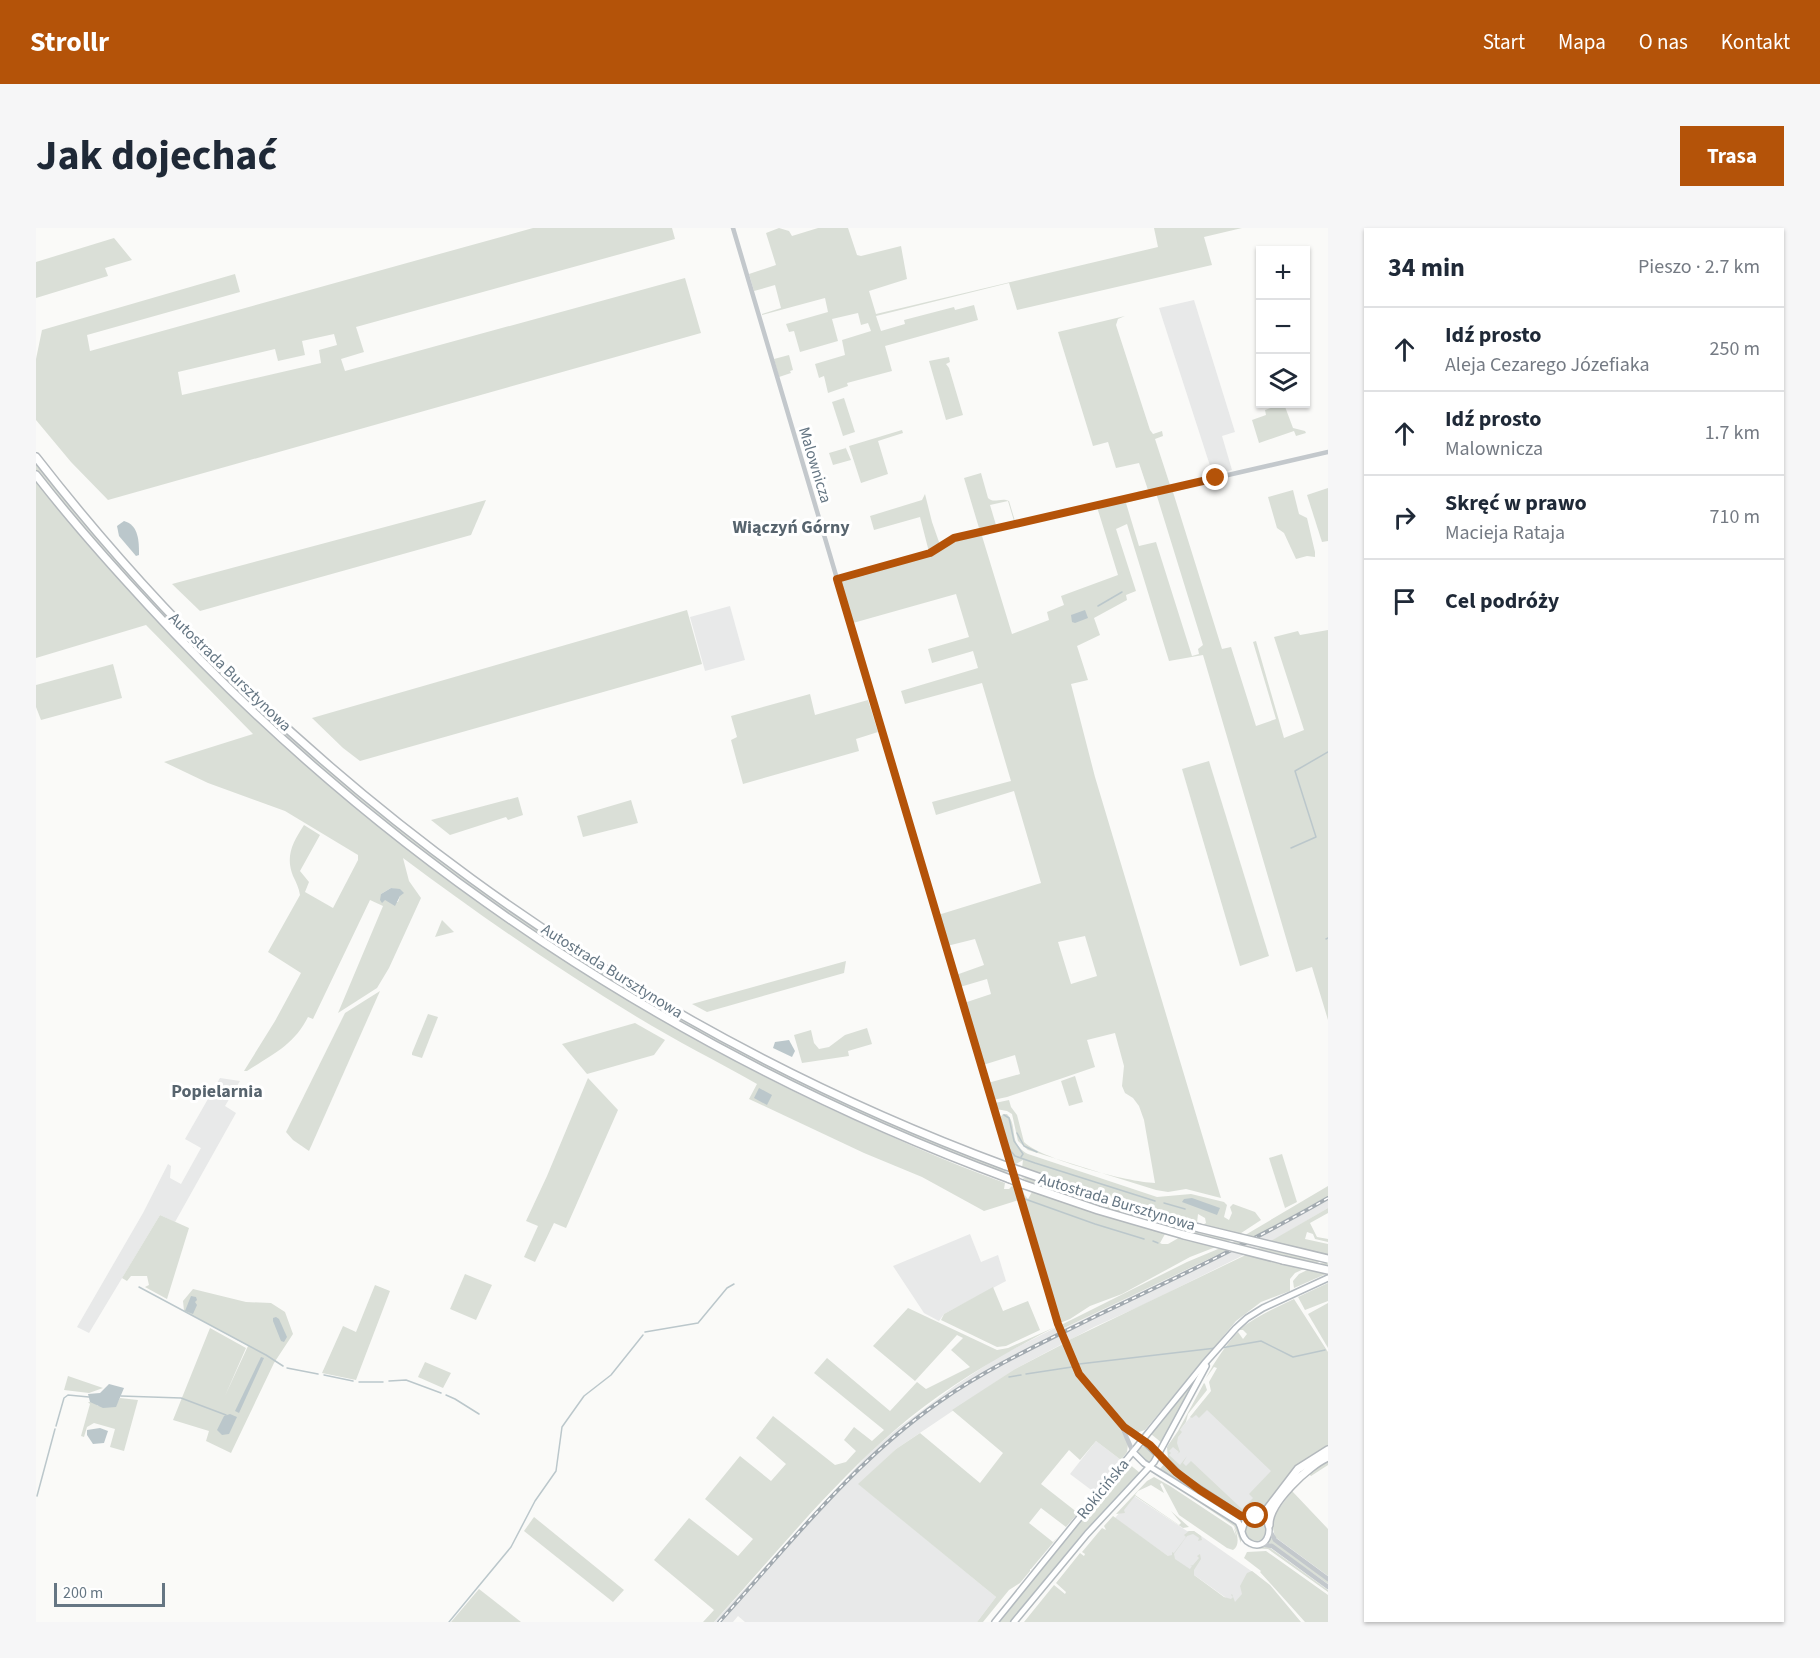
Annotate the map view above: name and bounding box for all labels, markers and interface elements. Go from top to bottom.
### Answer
text: Strollr [30,22,109,62]
text: Start [1483,27,1525,57]
text: Mapa [1558,27,1606,57]
text: O nas [1639,27,1688,57]
text: Kontakt [1721,27,1790,57]
text: Jak dojechać [36,126,277,186]
button: Trasa [1680,126,1784,186]
map controls [1256,246,1310,408]
button: + [1256,246,1310,300]
text: 34 min [1388,249,1465,286]
text: Pieszo · 2.7 km [1638,253,1760,281]
button: − [1256,300,1310,354]
text: Idź prosto [1445,319,1542,351]
icon: ahead [1388,333,1421,366]
text: 250 m [1710,335,1760,363]
text: Aleja Cezarego Józefiaka [1445,351,1650,379]
button: layers [1256,354,1310,408]
text: Idź prosto [1445,403,1542,435]
icon: ahead [1388,417,1421,450]
text: 1.7 km [1705,419,1760,447]
street label: Malownicza [793,424,837,506]
text: Malownicza [1445,435,1543,463]
route end [1202,464,1228,490]
text: Skręć w prawo [1445,487,1587,519]
icon: right [1388,501,1421,534]
text: 710 m [1710,503,1760,531]
district label: Wiączyń Górny [732,515,850,540]
text: Macieja Rataja [1445,519,1565,547]
icon: arrive [1388,585,1421,618]
text: Cel podróży [1445,585,1559,617]
street label: Autostrada Bursztynowa [164,607,296,737]
street label: Autostrada Bursztynowa [537,918,687,1024]
district label: Popielarnia [171,1079,263,1104]
street label: Autostrada Bursztynowa [1036,1168,1198,1236]
street label: Rokicińska [1072,1454,1134,1524]
route start [1242,1502,1268,1528]
scale bar [54,1580,165,1608]
text: 200 m [63,1582,103,1604]

